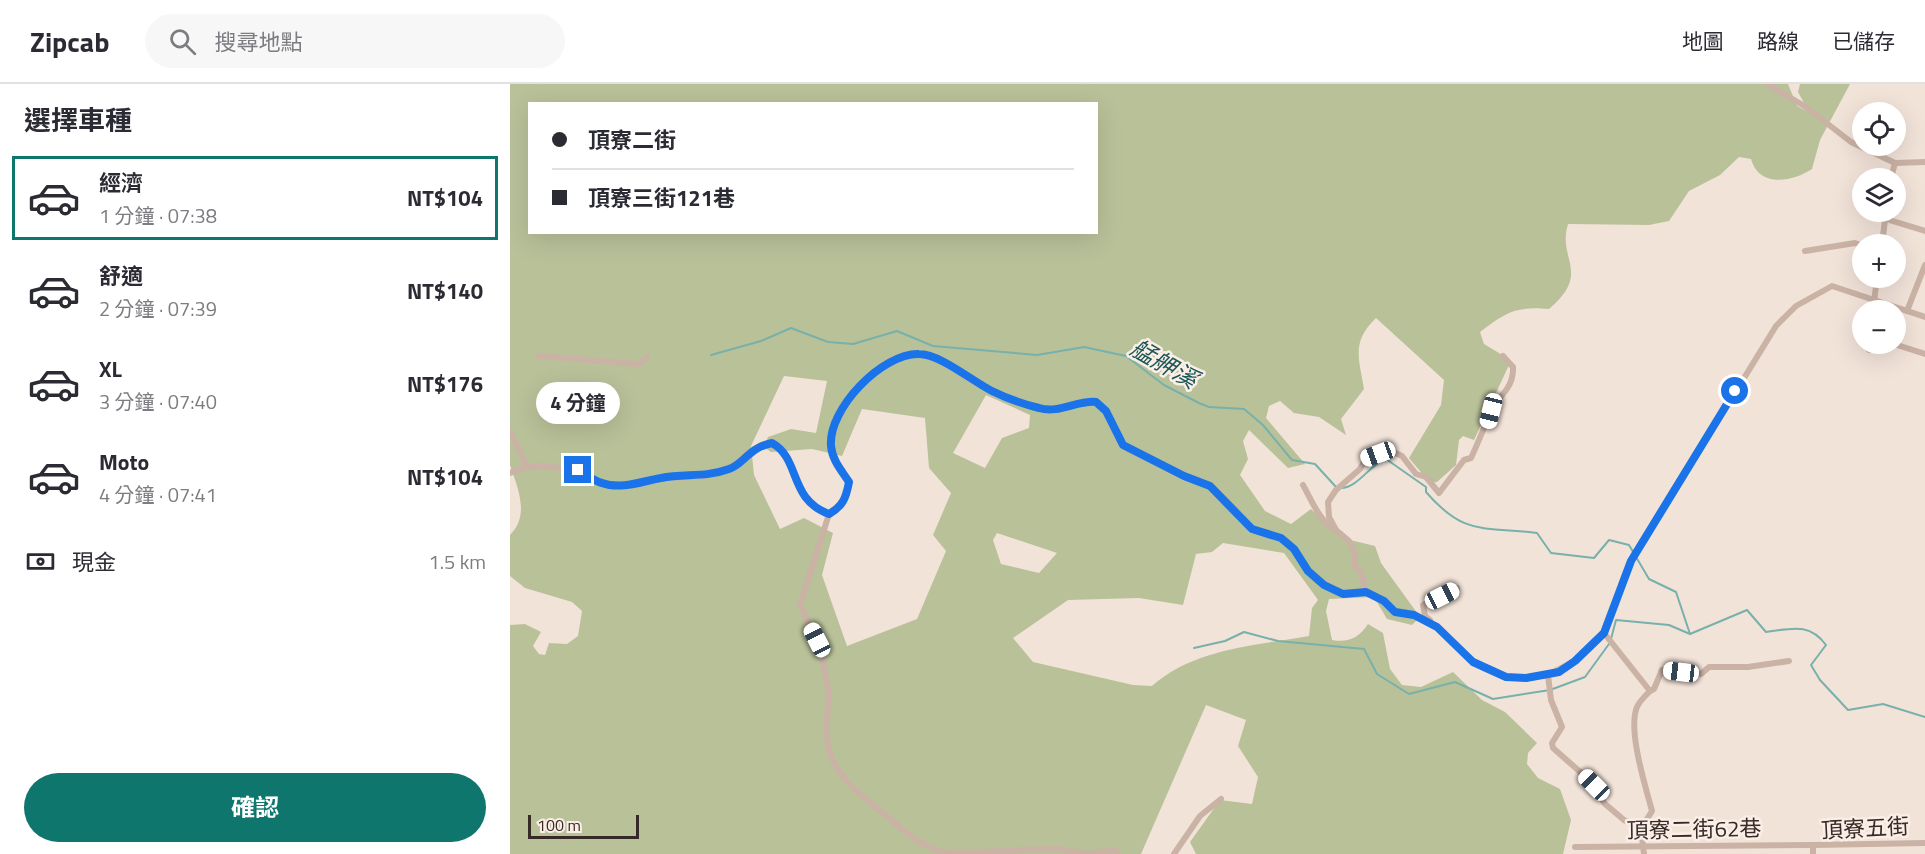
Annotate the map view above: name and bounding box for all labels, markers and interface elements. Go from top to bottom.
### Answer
search box [145,14,565,68]
text: Zipcab [30,20,109,63]
icon: search [166,25,199,58]
text: 搜尋地點 [214,25,302,59]
text: 地圖 [1682,25,1724,57]
text: 路線 [1757,25,1799,57]
text: 已儲存 [1832,25,1895,57]
text: 選擇車種 [24,99,132,140]
map controls [1852,102,1906,354]
button: locate [1852,102,1906,156]
text: 頂寮二街 [588,123,676,157]
text: 經濟 [99,166,143,200]
button: layers [1852,168,1906,222]
icon: car [27,171,81,225]
text: NT$104 [407,181,483,215]
text: 頂寮三街121巷 [588,181,735,215]
text: 1 分鐘 · 07:38 [99,200,217,231]
button: + [1852,234,1906,288]
text: 舒適 [99,259,143,293]
icon: car [27,264,81,318]
text: NT$140 [407,274,483,308]
text: 2 分鐘 · 07:39 [99,293,217,324]
button: − [1852,300,1906,354]
water label: 艋舺溪 [1124,330,1207,398]
text: XL [99,352,122,386]
icon: car [27,357,81,411]
text: NT$176 [407,367,483,401]
route start [1721,377,1748,404]
callout: 4 分鐘 [536,383,620,425]
text: 3 分鐘 · 07:40 [99,386,217,417]
text: 4 分鐘 [550,387,606,418]
car [1478,391,1504,431]
car [1358,439,1398,469]
text: Moto [99,445,149,479]
icon: car [27,450,81,504]
route end [564,456,591,483]
text: NT$104 [407,460,483,494]
text: 4 分鐘 · 07:41 [99,479,217,510]
icon: cash [24,545,57,578]
text: 現金 [72,545,116,579]
text: 1.5 km [429,546,486,577]
car [1422,580,1462,612]
car [801,620,833,660]
car [1662,661,1700,683]
car [1575,766,1613,804]
button: 確認 [24,773,486,842]
street label: 頂寮五街 [1820,809,1910,847]
street label: 頂寮二街62巷 [1626,811,1762,847]
scale bar [528,812,639,840]
text: 100 m [537,813,581,837]

